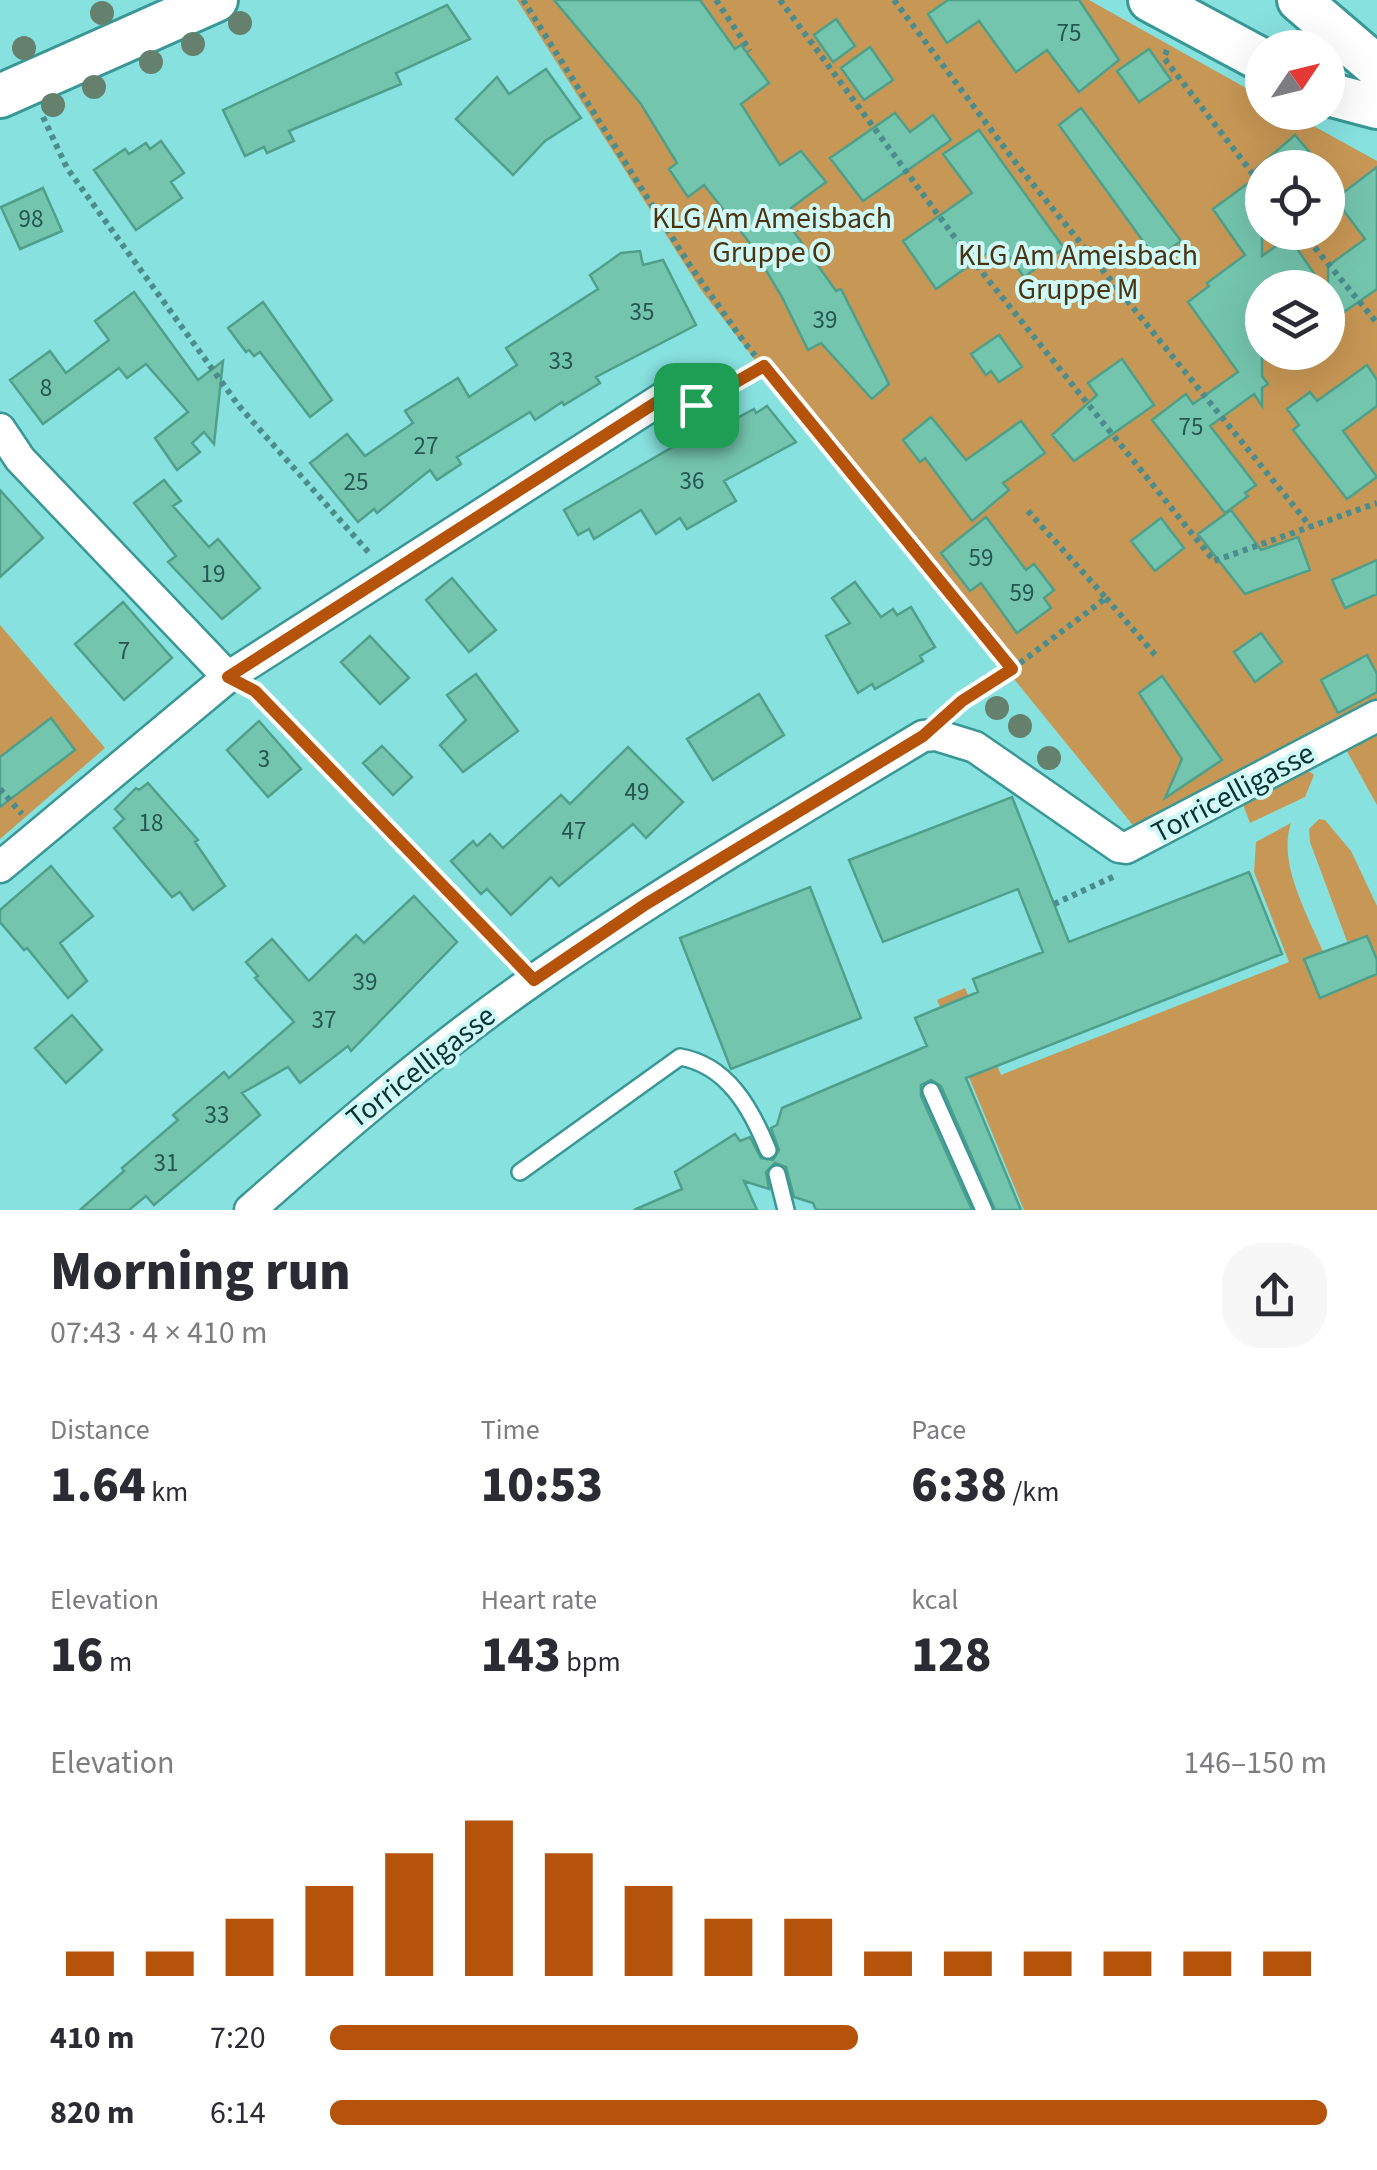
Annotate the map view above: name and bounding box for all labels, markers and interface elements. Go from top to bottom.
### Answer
house number: 75 [1057,15,1081,51]
north arrow [1245,30,1345,130]
map controls [1245,30,1345,370]
button: locate [1245,150,1345,250]
park label: KLG Am Ameisbach Gruppe O [652,197,892,274]
house number: 98 [19,201,43,237]
park label: KLG Am Ameisbach Gruppe M [958,234,1198,311]
button: layers [1245,270,1345,370]
house number: 35 [630,294,654,330]
house number: 39 [813,302,837,338]
house number: 33 [549,343,573,379]
pin [654,363,739,448]
house number: 8 [40,370,52,406]
icon: arrive [669,378,724,433]
house number: 75 [1179,409,1203,445]
house number: 27 [414,428,438,464]
house number: 36 [680,463,704,499]
house number: 25 [344,464,368,500]
house number: 59 [969,540,993,576]
house number: 19 [201,556,225,592]
house number: 59 [1010,575,1034,611]
house number: 7 [118,633,130,669]
street label: Torricelligasse [1144,732,1322,854]
house number: 3 [258,741,270,777]
house number: 49 [625,774,649,810]
house number: 18 [139,805,163,841]
house number: 47 [562,813,586,849]
house number: 39 [353,964,377,1000]
street label: Torricelligasse [337,995,505,1139]
house number: 37 [312,1002,336,1038]
house number: 33 [205,1097,229,1133]
house number: 31 [154,1145,178,1181]
text: Morning run [50,1233,351,1311]
button: share [1222,1243,1327,1348]
text: 07:43 · 4 × 410 m [50,1310,268,1356]
text: Distance [50,1410,150,1450]
text: Time [481,1410,540,1450]
text: Pace [911,1410,966,1450]
text: 1.64 [50,1450,146,1521]
text: 10:53 [481,1450,603,1521]
text: 6:38 [911,1450,1007,1521]
text: km [146,1472,188,1512]
text: /km [1007,1472,1059,1512]
text: Elevation [50,1580,159,1620]
text: Heart rate [481,1580,597,1620]
text: kcal [911,1580,958,1620]
text: 16 [50,1620,103,1691]
text: 143 [481,1620,561,1691]
text: 128 [911,1620,991,1691]
text: m [103,1642,132,1682]
text: bpm [561,1642,621,1682]
text: Elevation [50,1740,175,1786]
text: 146–150 m [1183,1740,1327,1786]
text: 410 m [50,2015,135,2061]
text: 7:20 [210,2015,266,2061]
text: 820 m [50,2090,135,2136]
text: 6:14 [210,2090,266,2136]

